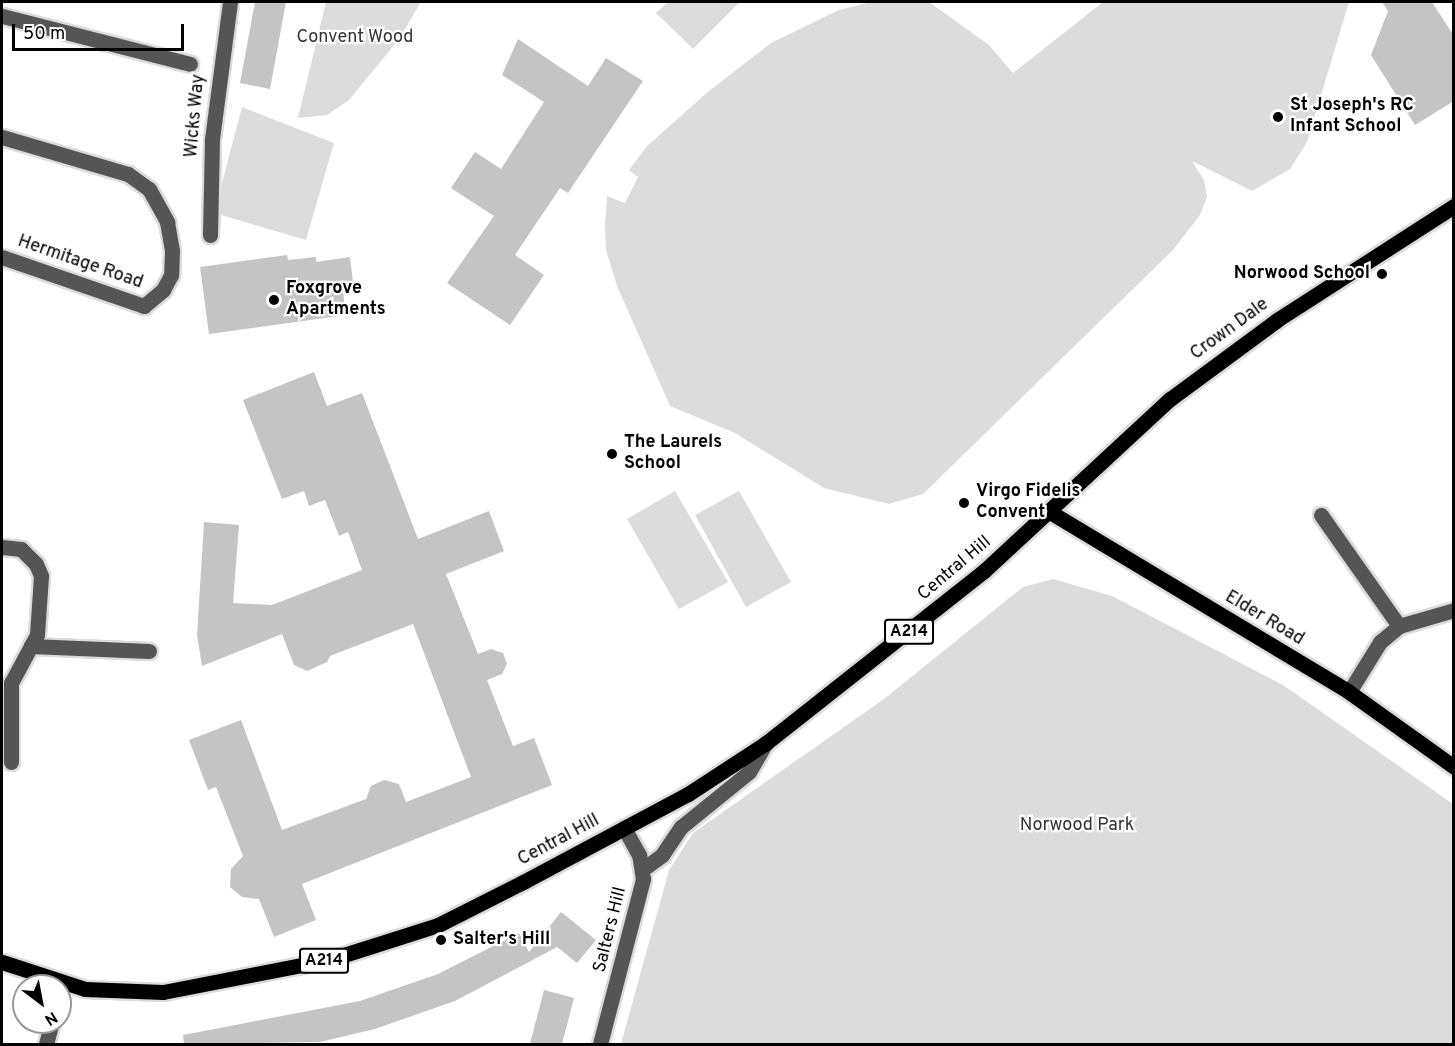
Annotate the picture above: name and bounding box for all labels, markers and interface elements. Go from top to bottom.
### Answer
scale bar [15,12,188,50]
text: 50 m [23,23,65,46]
park label: Convent Wood [296,27,414,49]
street label: Wicks Way [182,73,210,159]
place label: St Joseph's RC Infant School [1290,96,1414,138]
marker: St Joseph's RC Infant School [1271,110,1285,124]
street label: Hermitage Road [14,231,146,295]
place label: Norwood School [1234,263,1370,285]
marker: Norwood School [1375,267,1389,281]
place label: Foxgrove Apartments [286,279,386,322]
marker: Foxgrove Apartments [267,293,281,307]
street label: Crown Dale [1187,294,1273,366]
place label: The Laurels School [624,433,722,476]
marker: The Laurels School [605,447,619,461]
place label: Virgo Fidelis Convent [976,482,1080,524]
marker: Virgo Fidelis Convent [957,496,971,510]
street label: Central Hill [914,532,996,606]
street label: Elder Road [1221,587,1307,651]
road number: A214 [884,619,934,645]
street label: Central Hill [515,811,603,871]
park label: Norwood Park [1020,815,1134,837]
street label: Salters Hill [590,885,632,975]
place label: Salter's Hill [453,929,550,951]
marker: Salter's Hill [434,933,448,947]
road number: A214 [298,948,350,974]
north arrow [12,974,72,1034]
text: N [40,1006,61,1029]

